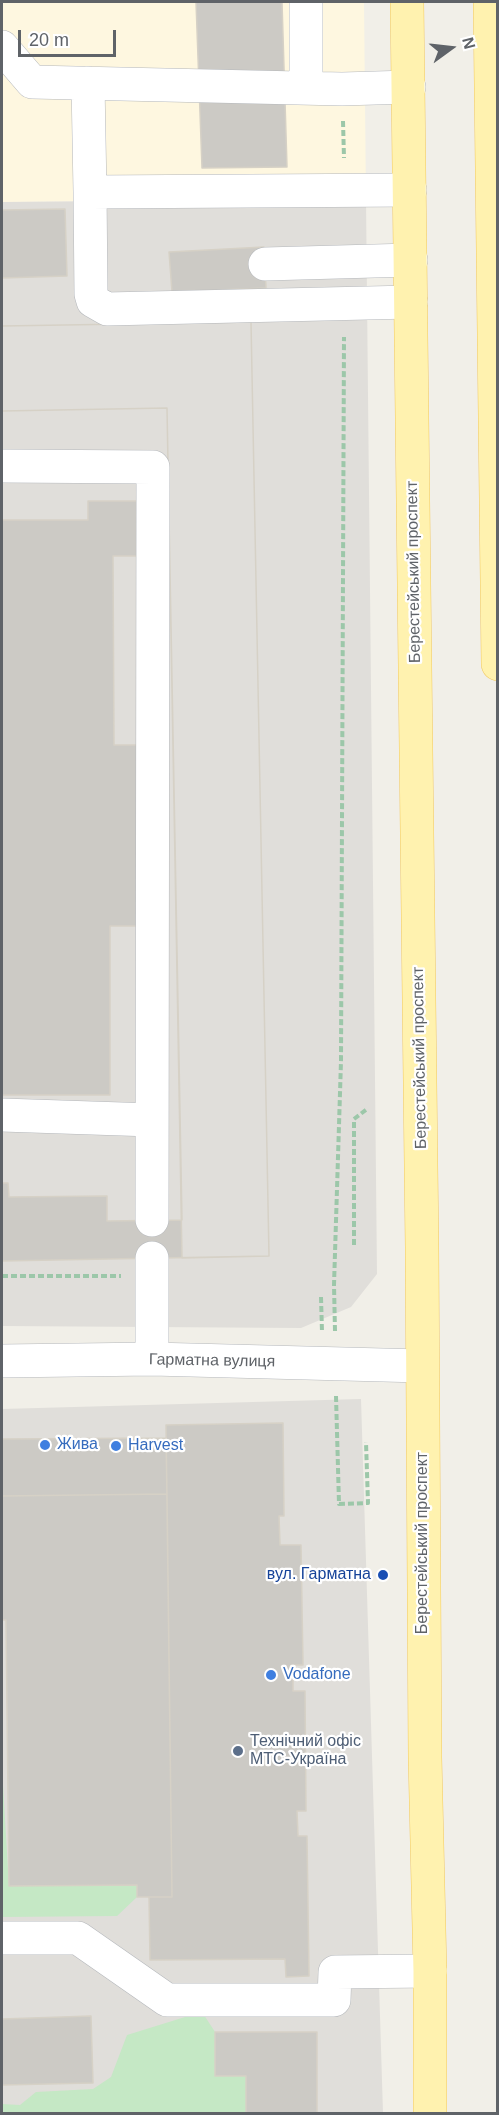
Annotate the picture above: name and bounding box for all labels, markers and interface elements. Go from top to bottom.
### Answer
scale bar [21,18,118,56]
north arrow [421,18,481,78]
text: 20 m [29,30,69,50]
text: N [459,35,479,51]
street label: Берестейський проспект [403,481,425,663]
street label: Берестейський проспект [409,967,431,1149]
street label: Гарматна вулиця [149,1350,275,1372]
place label: Жива [57,1435,98,1455]
place label: Harvest [128,1436,183,1456]
marker: Жива [38,1438,52,1452]
marker: Harvest [109,1439,123,1453]
street label: Берестейський проспект [413,1452,433,1634]
place label: вул. Гарматна [267,1565,371,1585]
marker: вул. Гарматна [376,1568,390,1582]
place label: Vodafone [283,1665,351,1685]
marker: Vodafone [264,1668,278,1682]
place label: Технічний офіс МТС-Україна [250,1732,361,1770]
marker: Технічний офіс МТС-Україна [231,1744,245,1758]

